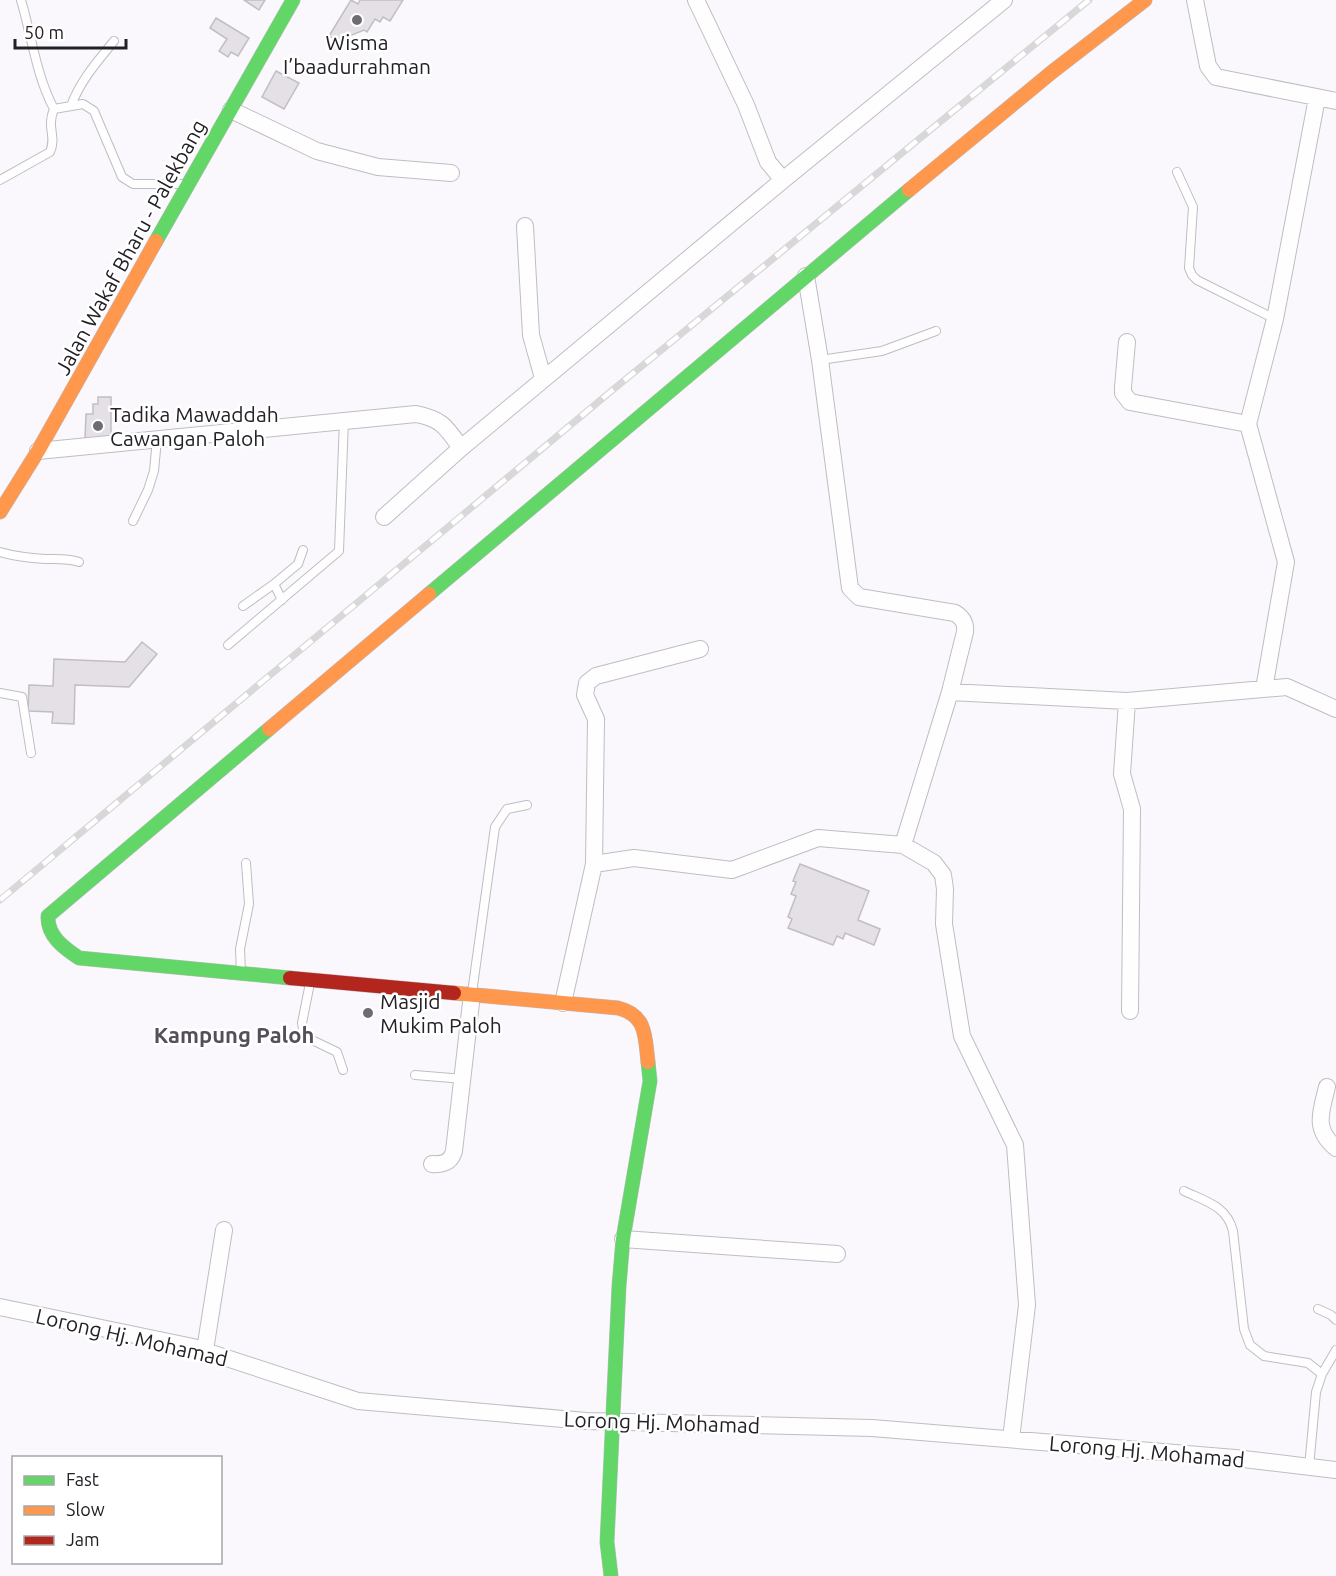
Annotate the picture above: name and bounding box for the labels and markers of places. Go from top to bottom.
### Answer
marker: Wisma I’baadurrahman [350,13,364,27]
place label: Wisma I’baadurrahman [283,30,431,78]
place label: Tadika Mawaddah Cawangan Paloh [110,402,279,450]
marker: Tadika Mawaddah Cawangan Paloh [91,419,105,433]
place label: Masjid Mukim Paloh [380,989,502,1037]
marker: Masjid Mukim Paloh [361,1006,375,1020]

